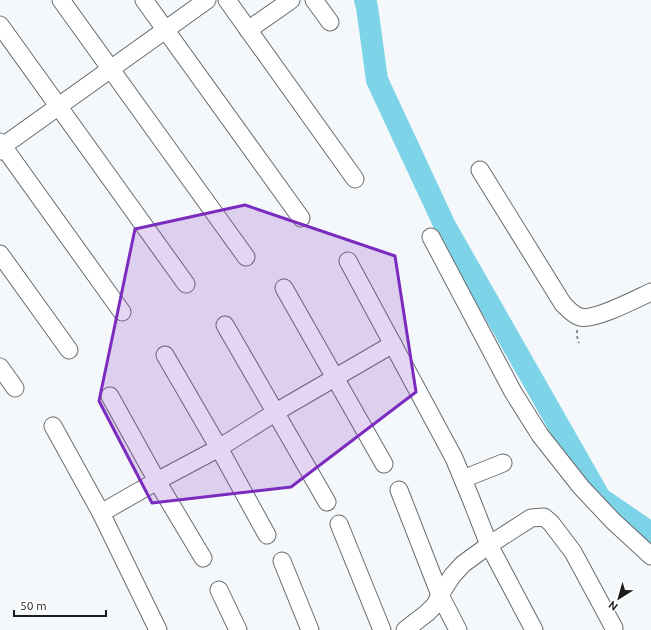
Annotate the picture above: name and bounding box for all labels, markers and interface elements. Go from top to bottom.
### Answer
north arrow [599,578,639,618]
scale bar [14,592,106,618]
text: 50 m [20,599,47,612]
text: N [606,599,620,613]

